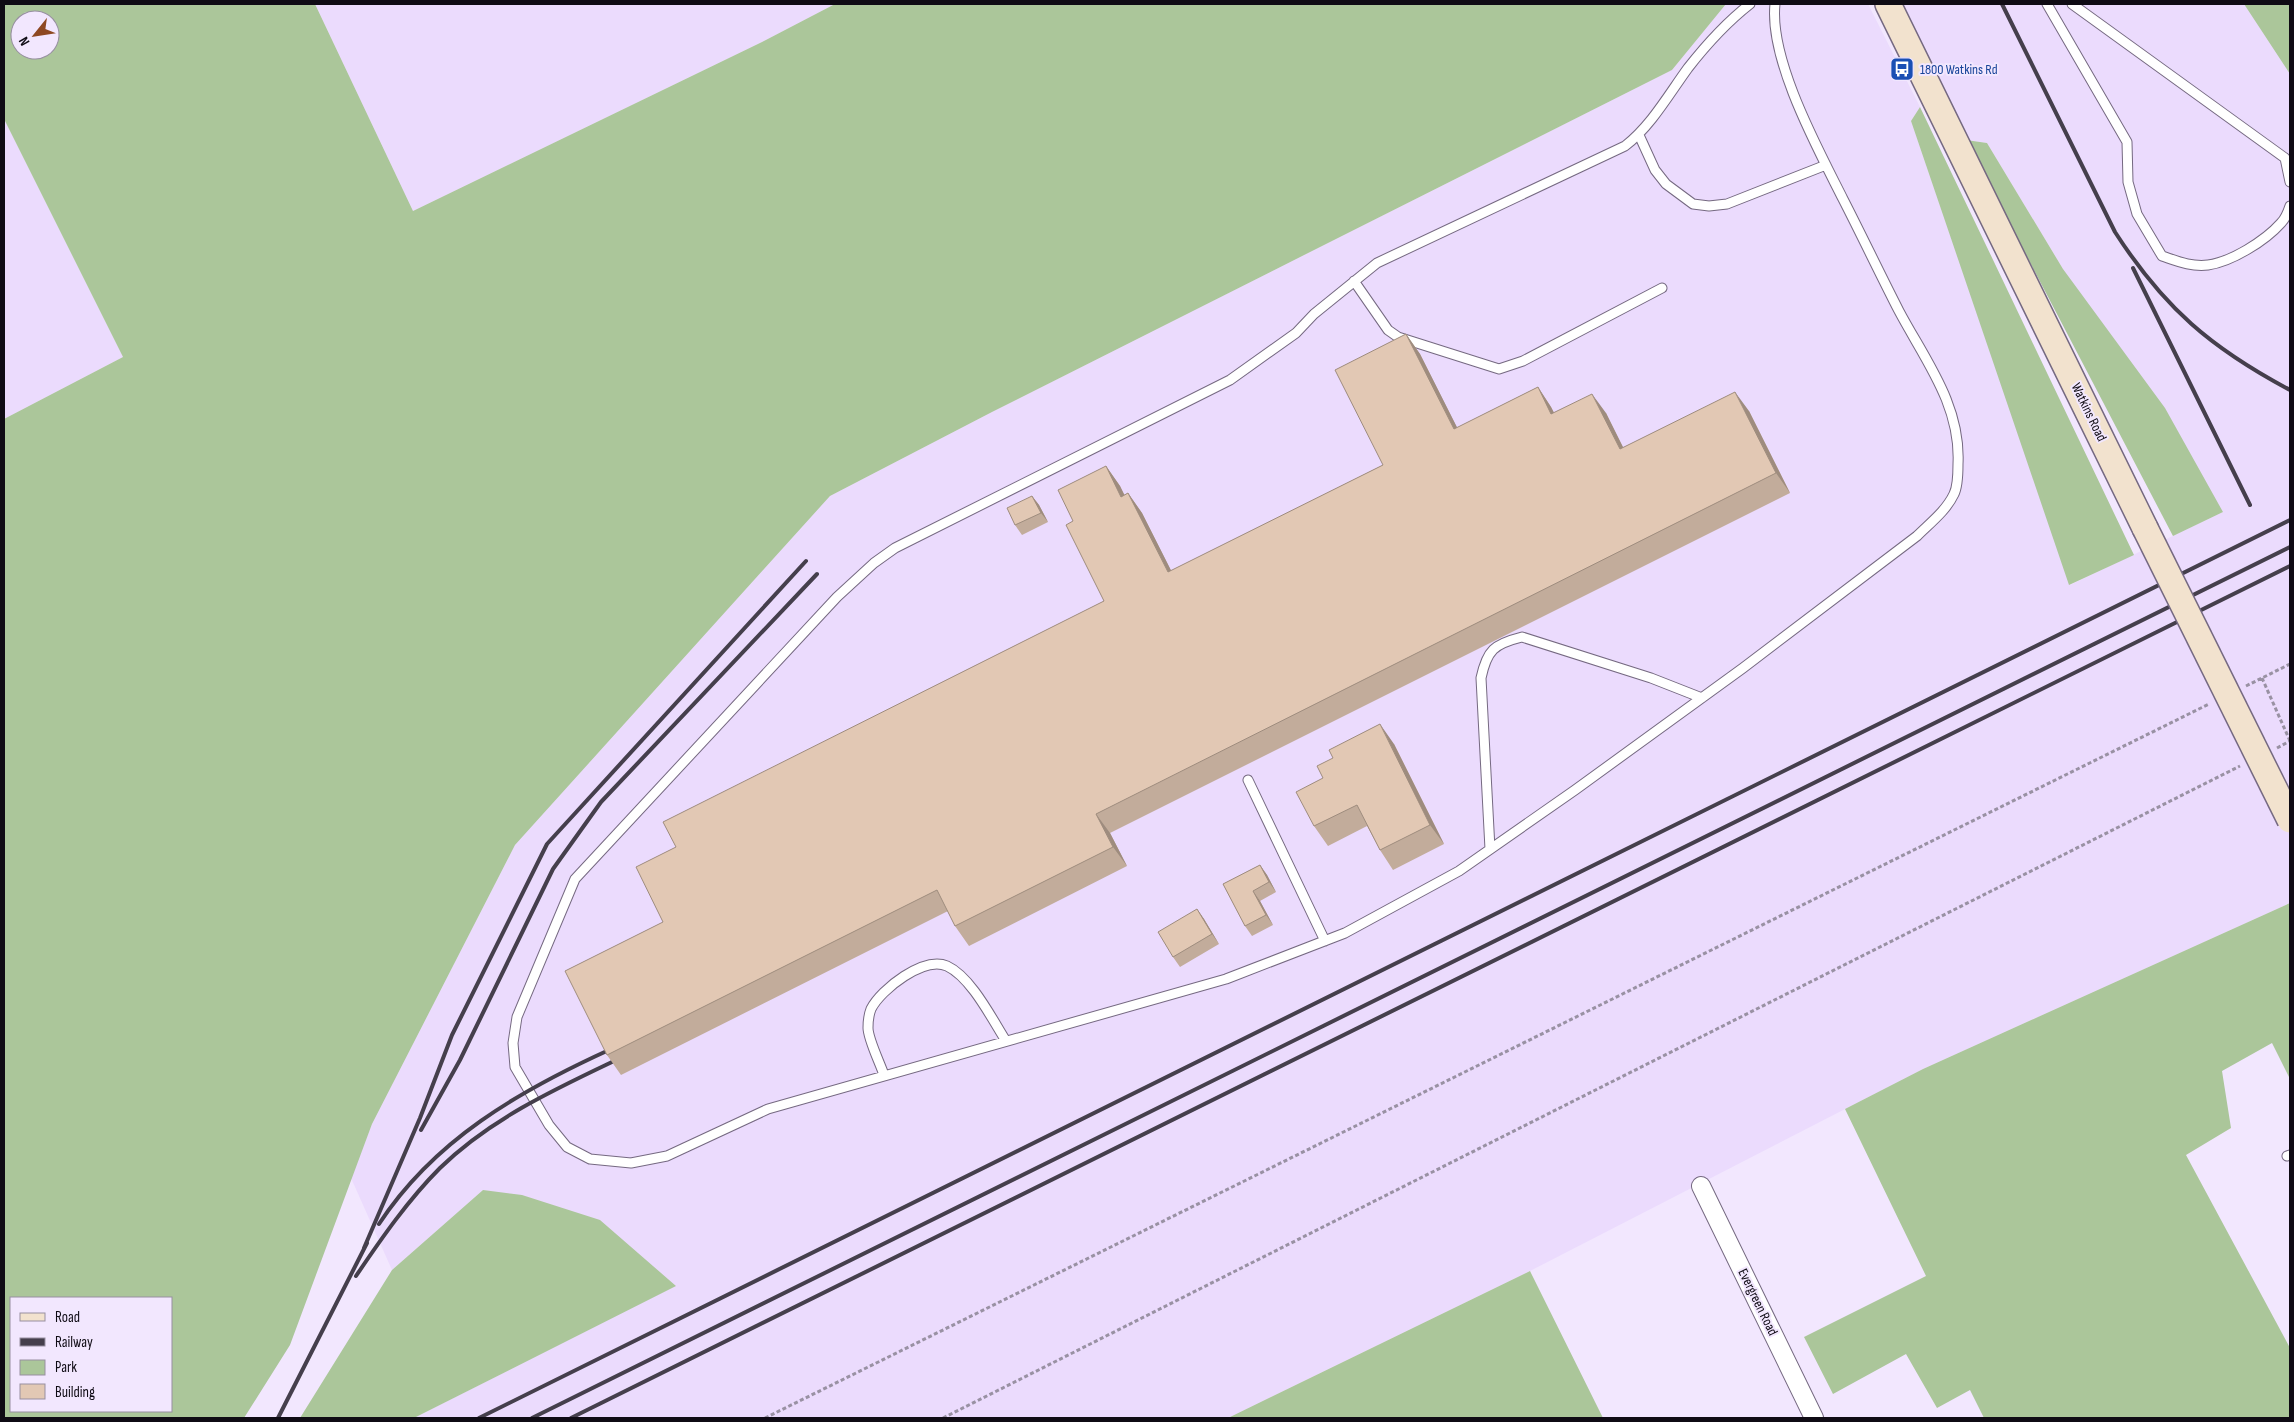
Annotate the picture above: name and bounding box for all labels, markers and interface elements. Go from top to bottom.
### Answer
north arrow [10,10,60,60]
text: N [15,34,33,49]
bus stop icon: 1800 Watkins Rd [1889,56,1915,82]
place label: 1800 Watkins Rd [1920,61,1998,78]
street label: Watkins Road [2068,380,2110,444]
street label: Evergreen Road [1734,1266,1782,1338]
legend [10,1297,172,1412]
text: Road [55,1308,80,1327]
text: Railway [55,1333,93,1352]
text: Park [55,1358,77,1377]
text: Building [55,1383,95,1402]

